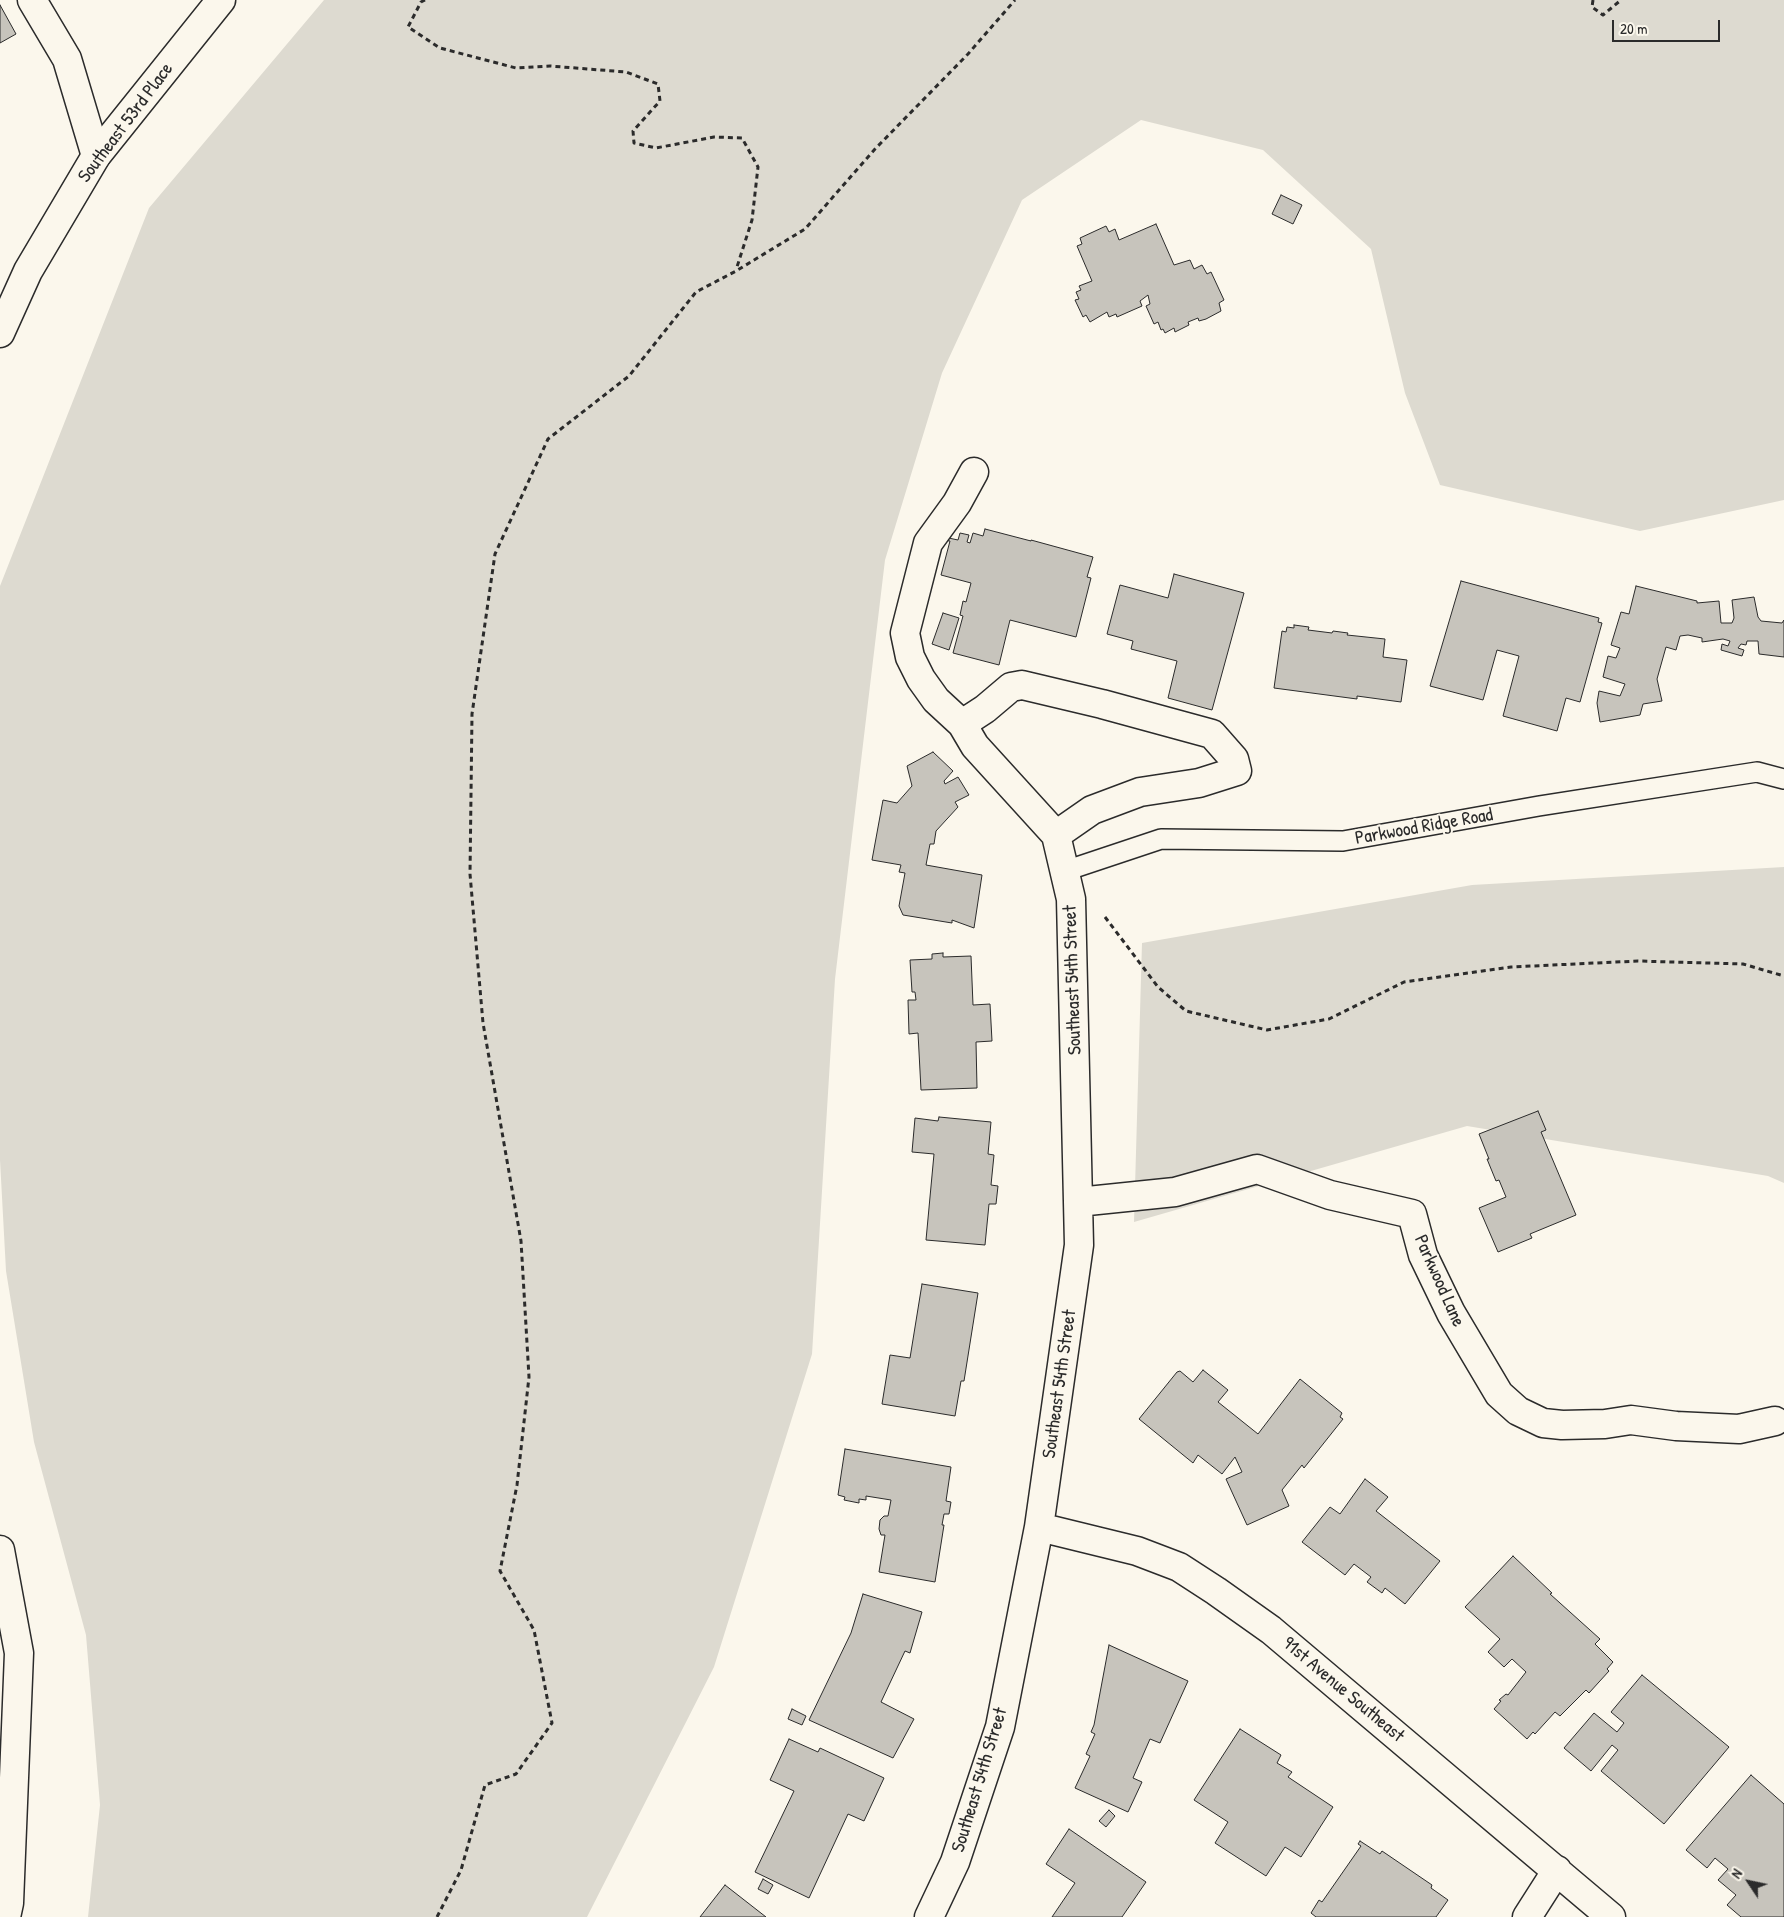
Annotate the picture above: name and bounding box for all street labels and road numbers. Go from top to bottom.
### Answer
street label: Southeast 53rd Place [74,59,178,187]
street label: Parkwood Ridge Road [1353,804,1495,850]
street label: Southeast 54th Street [1059,905,1087,1055]
street label: Parkwood Lane [1409,1231,1469,1331]
street label: Southeast 54th Street [1038,1308,1082,1460]
street label: 91st Avenue Southeast [1277,1632,1409,1748]
street label: Southeast 54th Street [947,1705,1013,1855]

